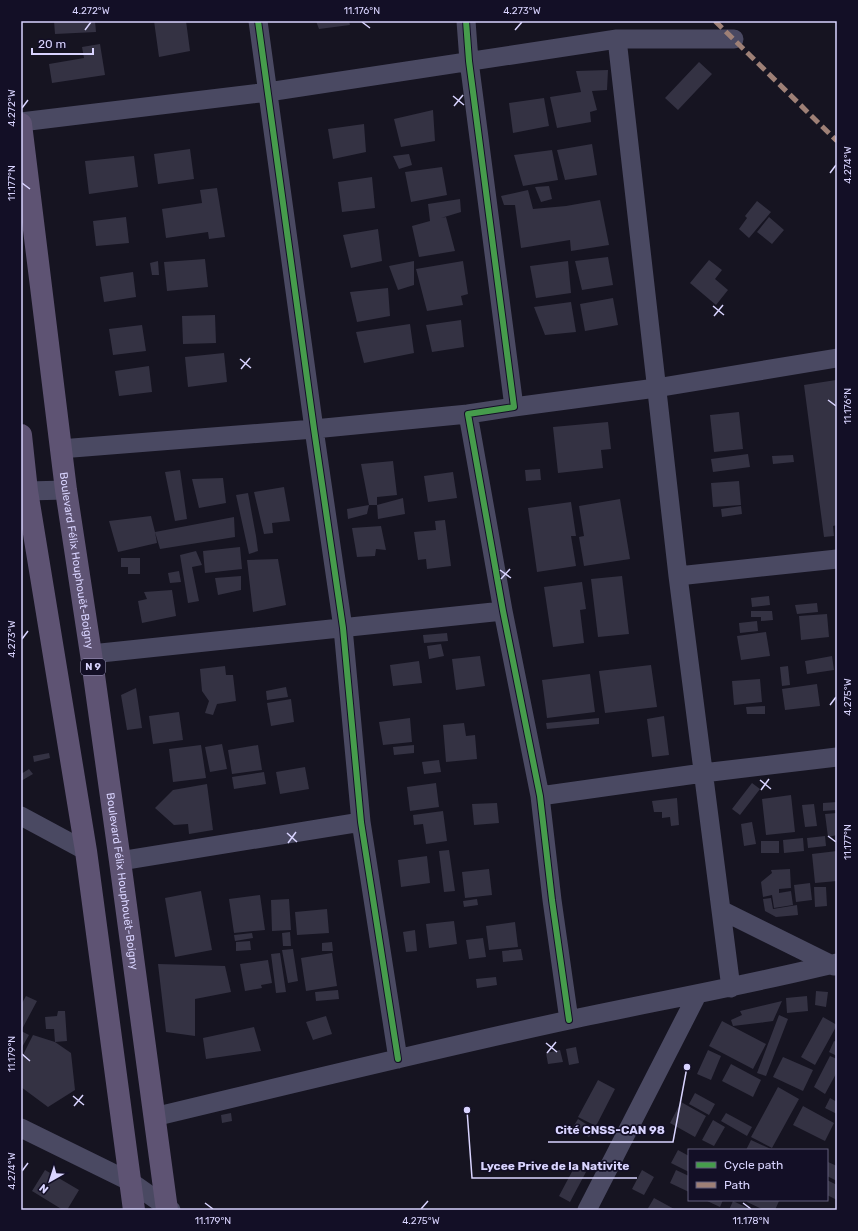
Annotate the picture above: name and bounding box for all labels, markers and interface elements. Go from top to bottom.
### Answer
text: 4.272°W [72,5,110,17]
text: 11.176°N [344,5,380,17]
text: 4.273°W [503,5,541,17]
scale bar [32,30,93,56]
text: 20 m [38,37,66,51]
text: 4.272°W [6,89,18,127]
text: 4.274°W [842,146,854,184]
text: 11.177°N [6,165,18,201]
text: 11.176°N [842,388,854,424]
street label: Boulevard Félix Houphouët-Boigny [57,471,97,650]
text: 4.273°W [6,620,18,658]
road number: N 9 [81,659,105,675]
text: 4.275°W [842,678,854,716]
street label: Boulevard Félix Houphouët-Boigny [104,792,141,971]
text: 11.177°N [842,824,854,860]
text: 11.179°N [6,1036,18,1072]
callout: Cité CNSS-CAN 98 [548,1118,673,1142]
text: Cité CNSS-CAN 98 [555,1123,665,1137]
legend [688,1149,828,1201]
text: 4.274°W [6,1152,18,1190]
callout: Lycee Prive de la Nativite [472,1154,637,1178]
text: Cycle path [724,1158,783,1172]
text: Lycee Prive de la Nativite [481,1159,629,1173]
north arrow [30,1161,70,1201]
text: Path [724,1178,750,1192]
text: N [37,1181,51,1196]
text: 11.179°N [195,1215,231,1227]
text: 4.275°W [402,1215,440,1227]
text: 11.178°N [732,1215,770,1227]

